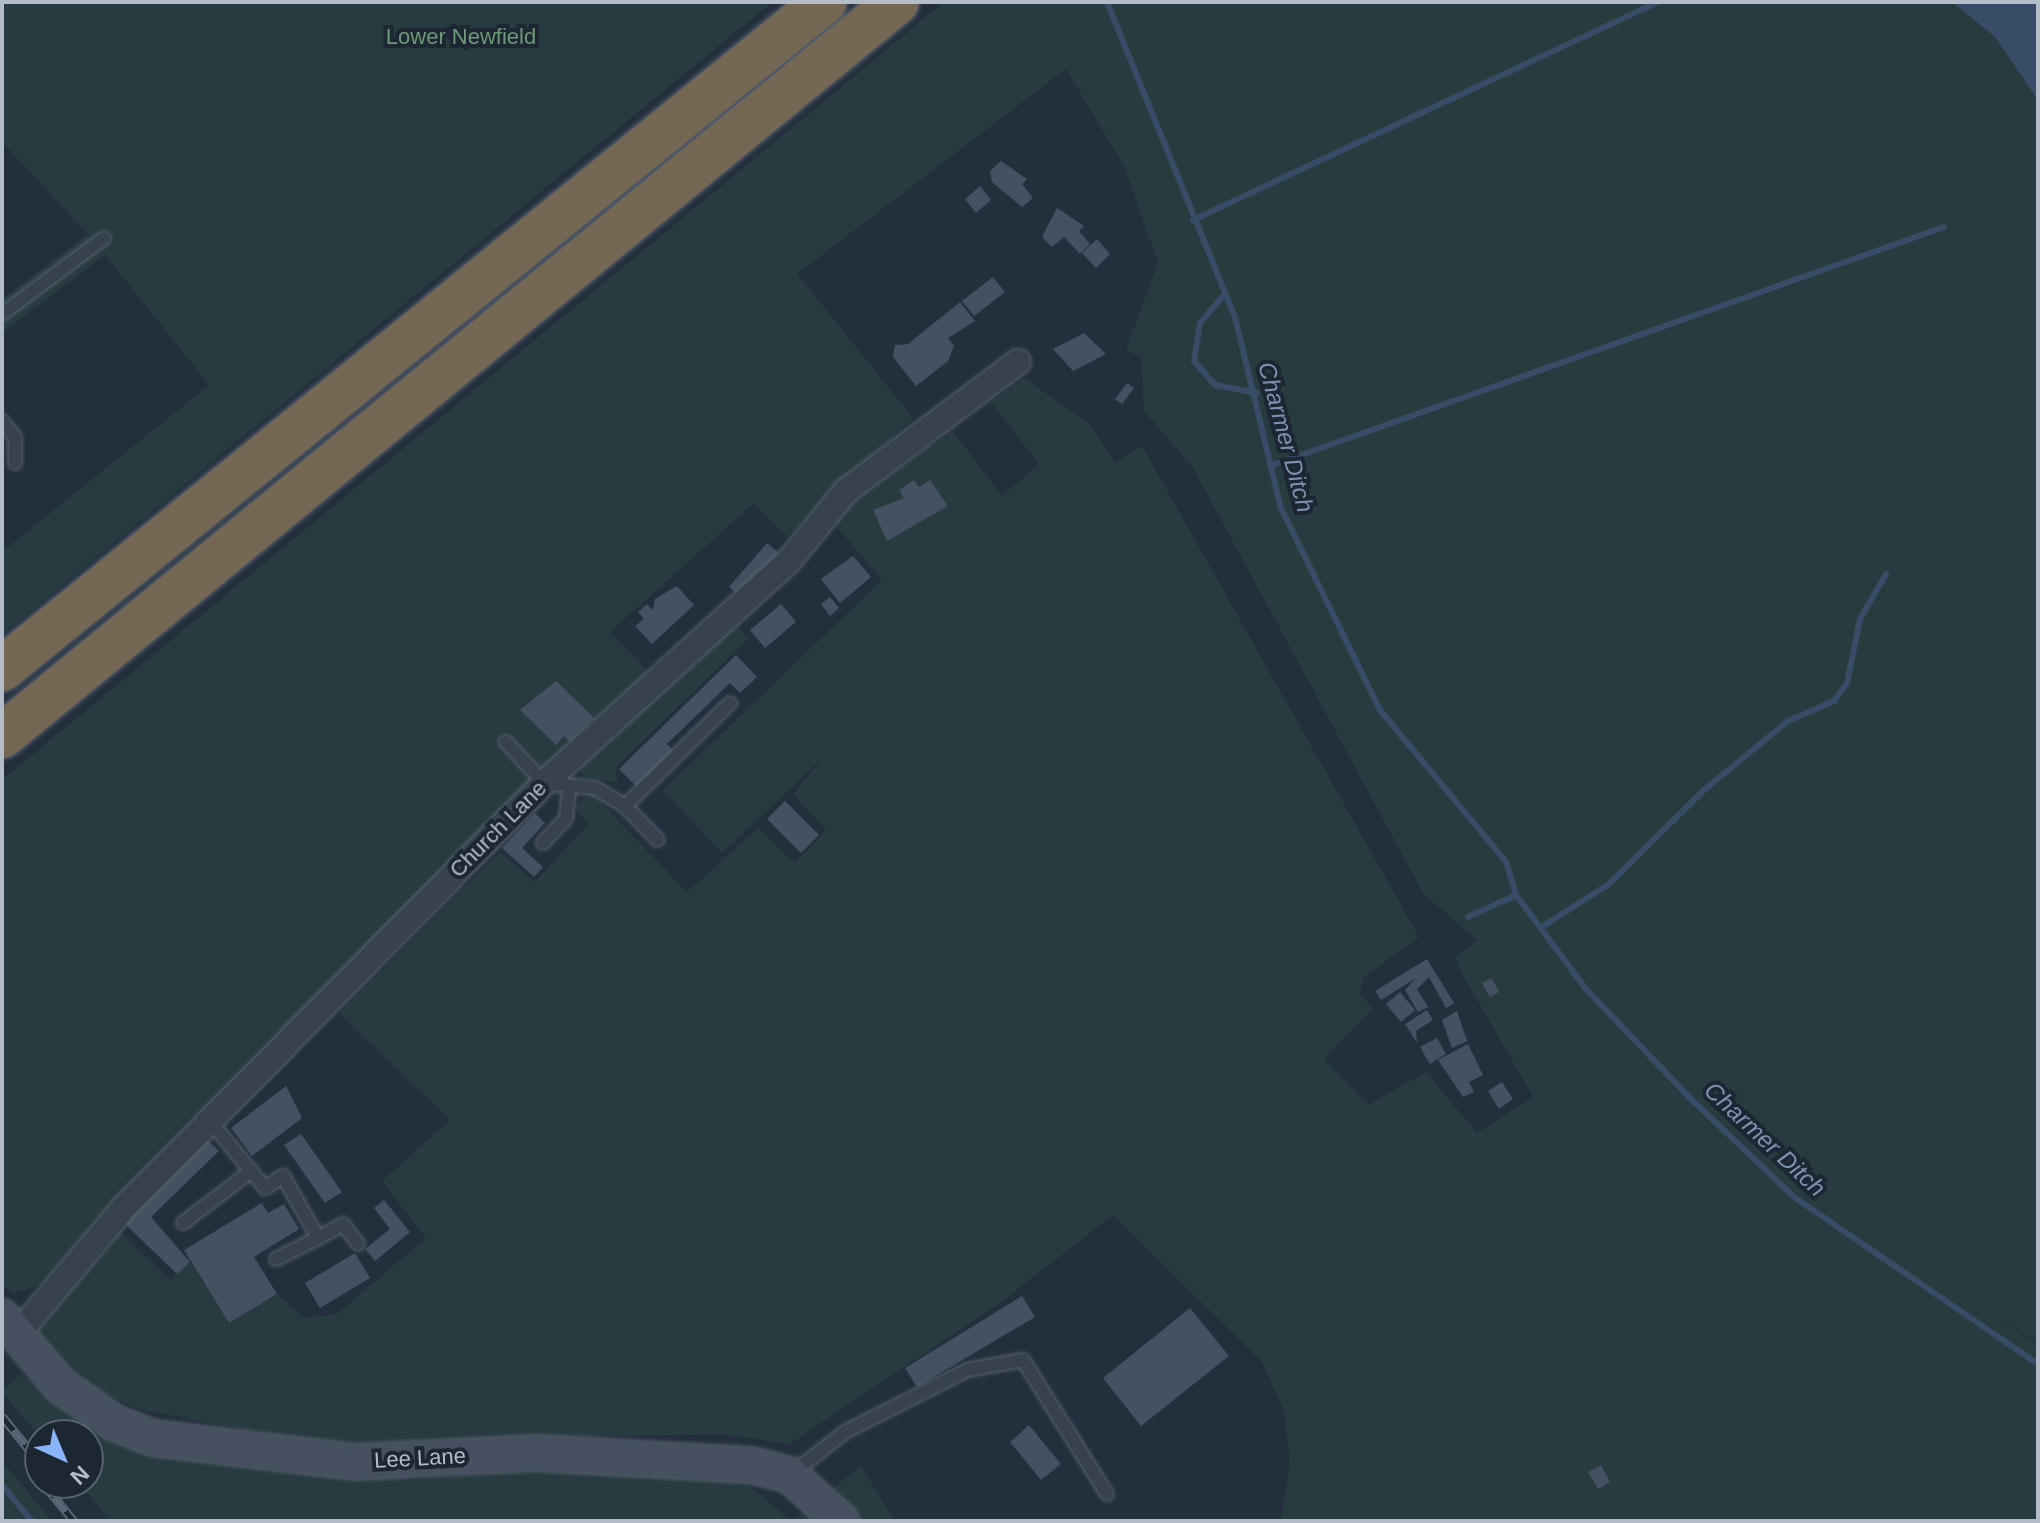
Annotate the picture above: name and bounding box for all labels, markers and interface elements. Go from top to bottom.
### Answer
park label: Lower Newfield [386,24,536,50]
water label: Charmer Ditch [1252,359,1320,515]
street label: Church Lane [444,775,552,883]
water label: Charmer Ditch [1699,1076,1831,1202]
north arrow [24,1419,104,1499]
street label: Lee Lane [373,1442,467,1474]
text: N [65,1461,94,1490]

